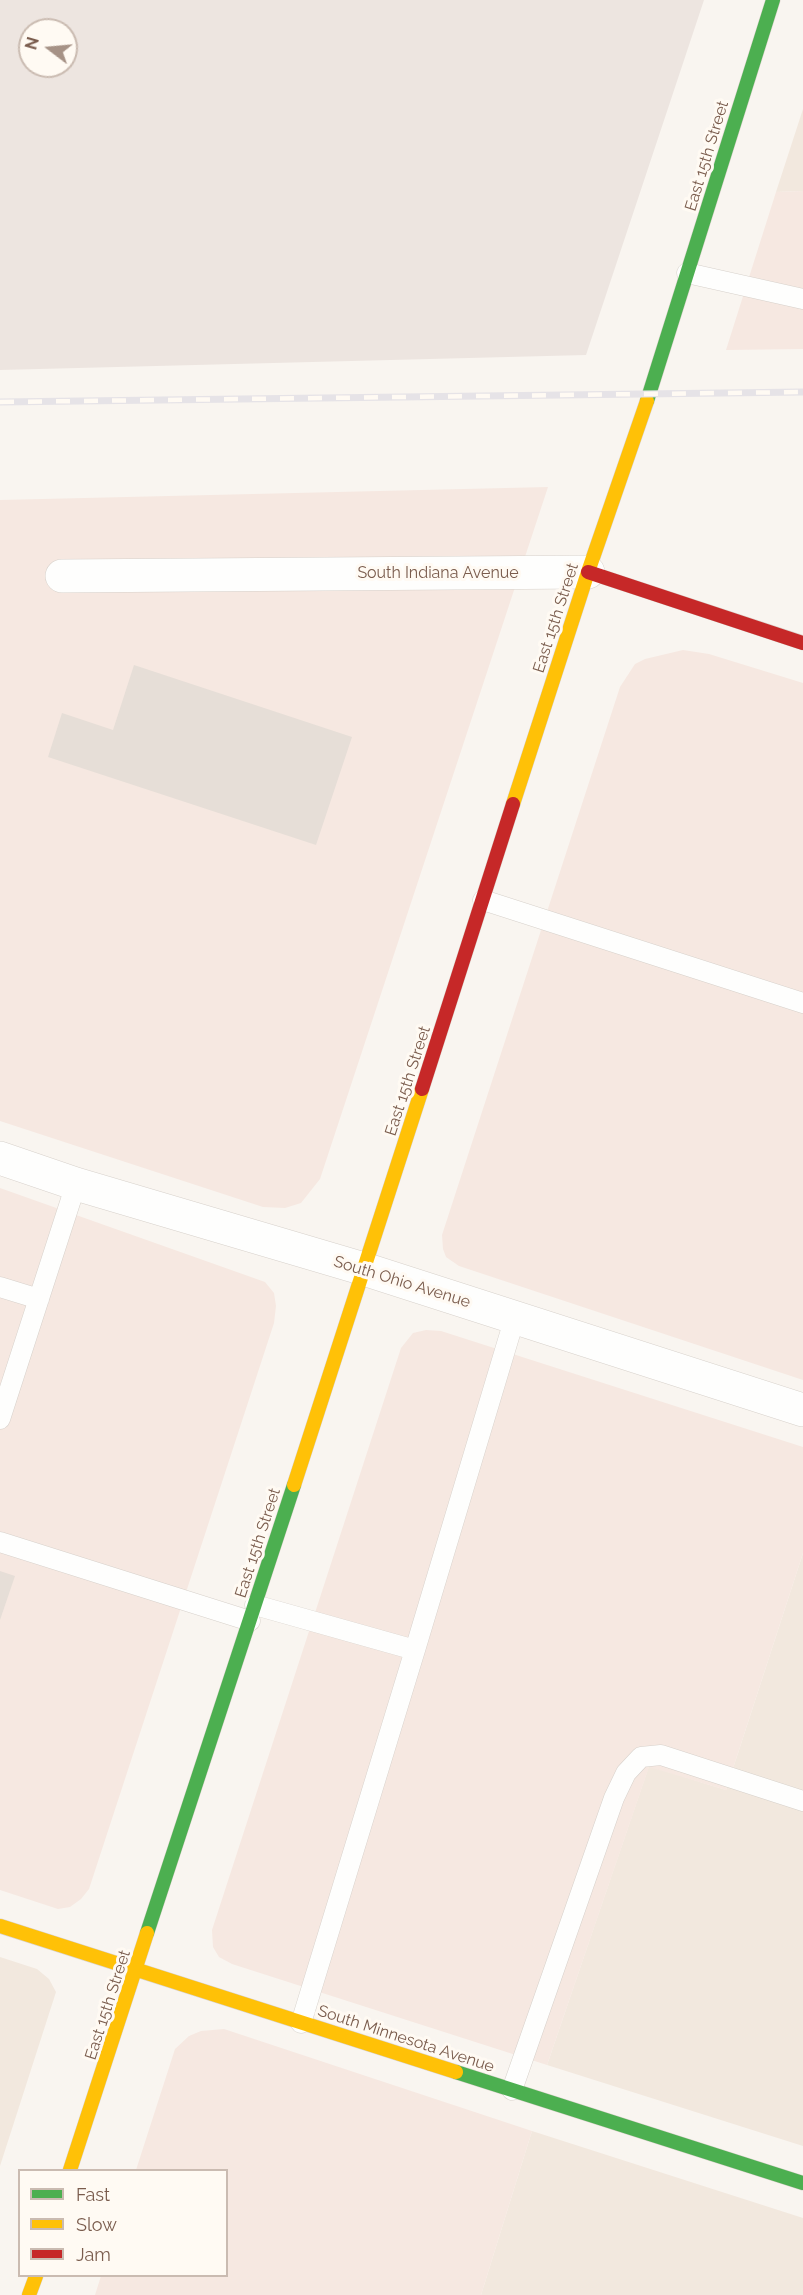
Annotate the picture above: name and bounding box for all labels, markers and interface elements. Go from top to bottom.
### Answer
north arrow [18,18,78,78]
text: N [21,35,43,52]
street label: East 15th Street [681,99,733,213]
street label: East 15th Street [529,561,583,675]
street label: South Indiana Avenue [357,563,519,583]
street label: East 15th Street [381,1024,435,1138]
street label: South Ohio Avenue [331,1252,473,1312]
street label: East 15th Street [231,1486,285,1600]
street label: East 15th Street [81,1948,135,2062]
street label: South Minnesota Avenue [315,2001,497,2077]
legend [18,2169,228,2277]
text: Fast [76,2184,110,2205]
text: Slow [76,2214,117,2235]
text: Jam [76,2244,111,2265]

